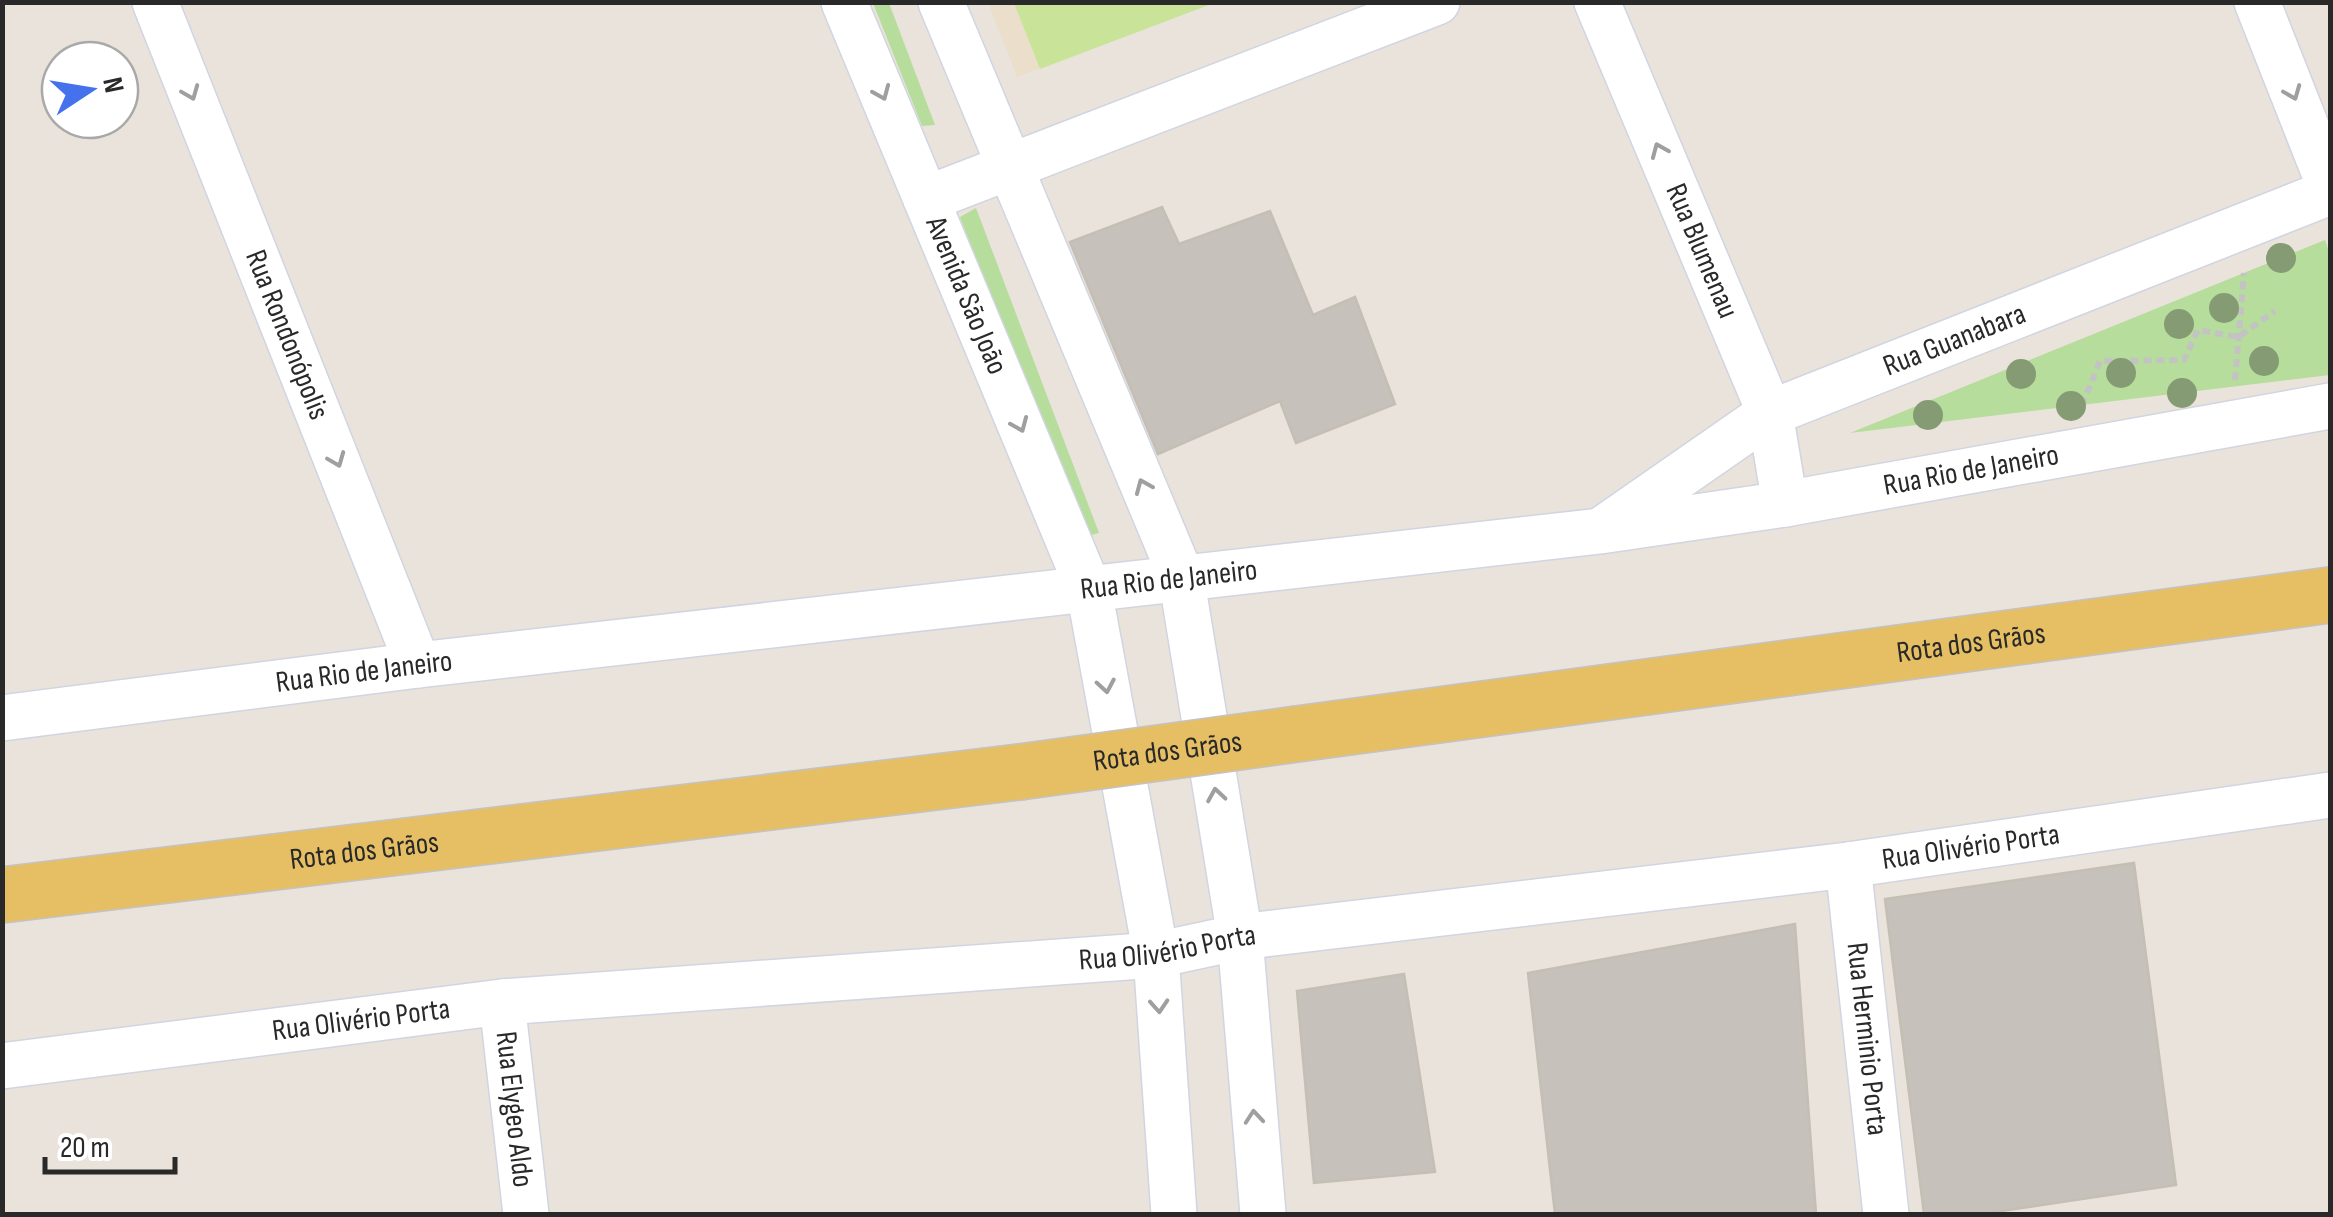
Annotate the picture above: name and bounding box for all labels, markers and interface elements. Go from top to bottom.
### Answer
north arrow [40,40,140,140]
text: N [95,74,131,96]
one-way arrow [179,83,199,101]
one-way arrow [870,83,890,100]
one-way arrow [2282,83,2302,101]
one-way arrow [1651,143,1671,161]
street label: Rua Blumenau [1658,178,1746,324]
street label: Avenida São João [917,210,1015,380]
street label: Rua Rondonópolis [237,245,337,425]
street label: Rua Guanabara [1878,296,2031,384]
one-way arrow [1008,415,1028,433]
street label: Rua Rio de Janeiro [1881,437,2062,504]
one-way arrow [325,450,345,468]
one-way arrow [1135,479,1155,497]
street label: Rua Rio de Janeiro [1079,552,1259,608]
street label: Rota dos Grãos [1894,615,2048,671]
street label: Rua Rio de Janeiro [274,643,454,701]
one-way arrow [1095,678,1116,694]
street label: Rota dos Grãos [1091,724,1244,780]
one-way arrow [1206,787,1227,803]
street label: Rua Olivério Porta [1880,816,2062,878]
street label: Rota dos Grãos [288,824,441,878]
street label: Rua Olivério Porta [1078,917,1258,978]
street label: Rua Herminio Porta [1839,941,1895,1137]
street label: Rua Olivério Porta [270,991,452,1049]
one-way arrow [1148,999,1170,1015]
street label: Rua Elygeo Aldo [487,1030,541,1189]
one-way arrow [1244,1109,1266,1125]
scale bar [45,1112,175,1174]
text: 20 m [60,1130,110,1166]

